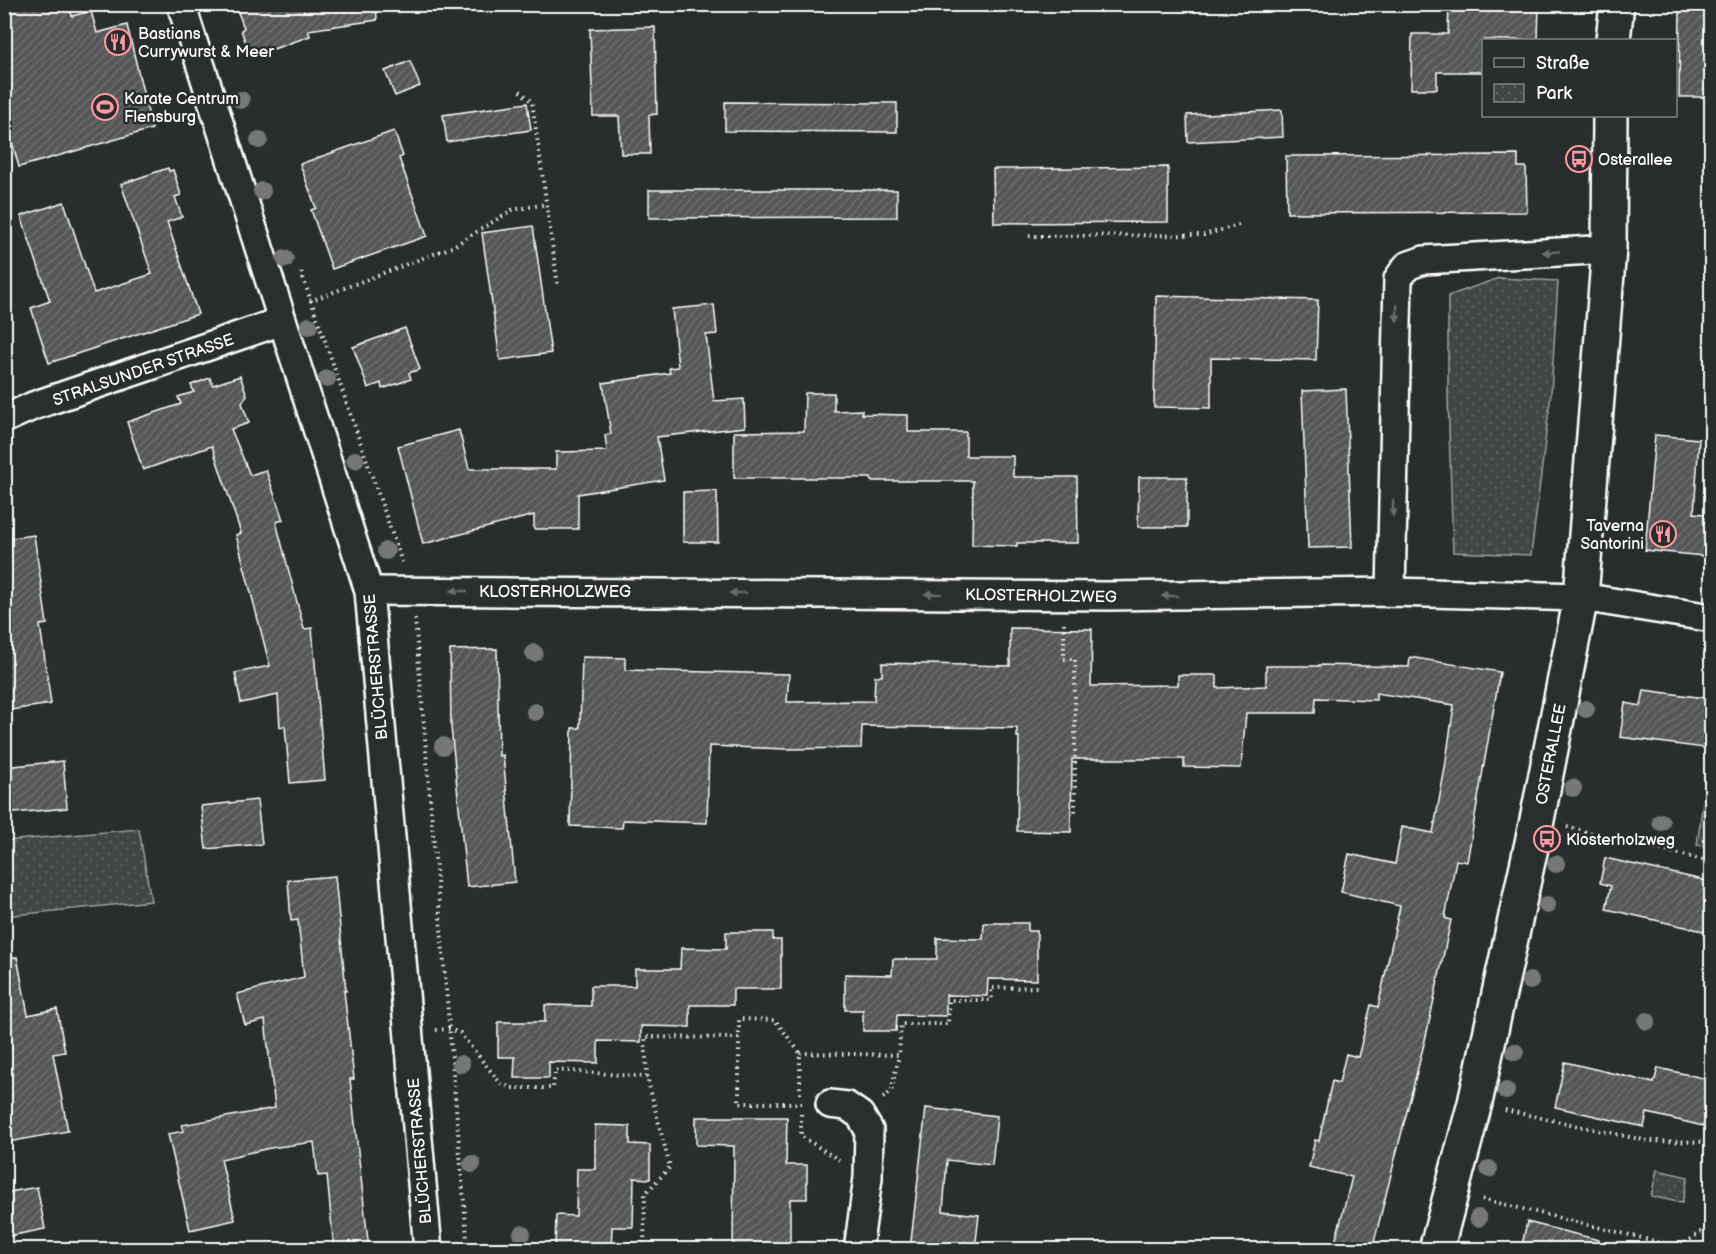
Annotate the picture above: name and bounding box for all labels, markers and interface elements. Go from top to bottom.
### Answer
place label: Bastians Currywurst & Meer [138,25,274,62]
restaurant icon: Bastians Currywurst & Meer [103,27,133,57]
legend [1482,39,1677,117]
text: Straße [1536,53,1590,74]
text: Park [1536,83,1572,104]
place label: Karate Centrum Flensburg [124,90,239,127]
sports icon: Karate Centrum Flensburg [90,92,120,122]
bus stop icon: Osterallee [1564,144,1594,174]
place label: Osterallee [1598,151,1673,170]
one-way arrow [1541,248,1560,257]
one-way arrow [1392,304,1402,323]
street label: STRALSUNDER STRASSE [50,330,237,410]
one-way arrow [1388,499,1398,518]
place label: Taverna Santorini [1580,517,1644,554]
restaurant icon: Taverna Santorini [1648,519,1678,549]
street label: KLOSTERHOLZWEG [479,583,631,602]
one-way arrow [449,586,468,596]
street label: KLOSTERHOLZWEG [965,586,1117,607]
one-way arrow [728,588,747,597]
one-way arrow [923,589,942,599]
one-way arrow [1160,591,1179,601]
street label: BLÜCHERSTRASSE [359,593,392,741]
street label: OSTERALLEE [1532,702,1571,806]
bus stop icon: Klosterholzweg [1532,824,1562,854]
place label: Klosterholzweg [1566,831,1675,850]
street label: BLÜCHERSTRASSE [403,1077,436,1225]

